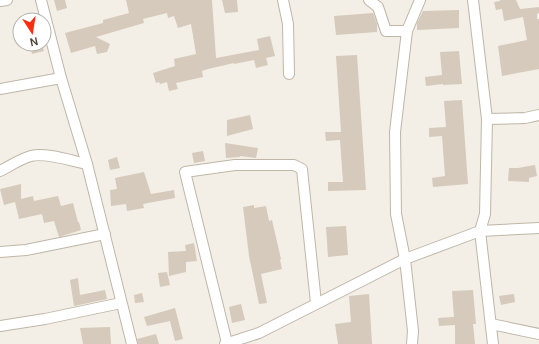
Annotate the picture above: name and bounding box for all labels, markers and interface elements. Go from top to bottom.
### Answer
north arrow [12,12,52,52]
text: N [29,34,40,50]

